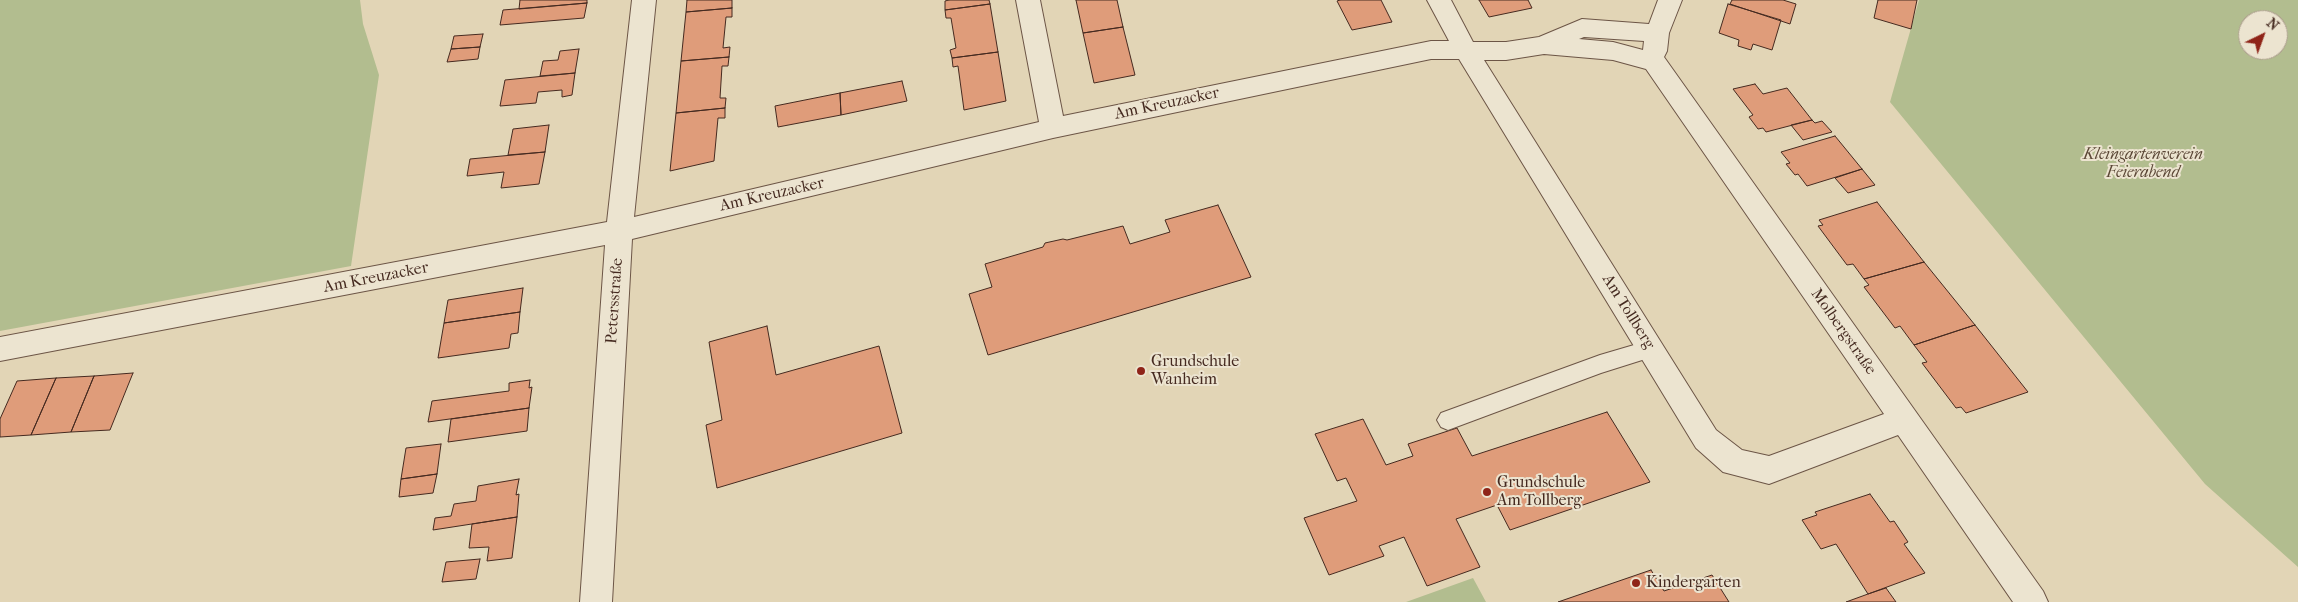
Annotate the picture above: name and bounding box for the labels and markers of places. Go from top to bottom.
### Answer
place label: Grundschule Wanheim [1151,352,1239,390]
marker: Grundschule Wanheim [1135,365,1147,377]
place label: Grundschule Am Tollberg [1497,473,1585,511]
marker: Grundschule Am Tollberg [1481,486,1493,498]
place label: Kindergarten [1646,573,1741,593]
marker: Kindergarten [1630,577,1642,589]

